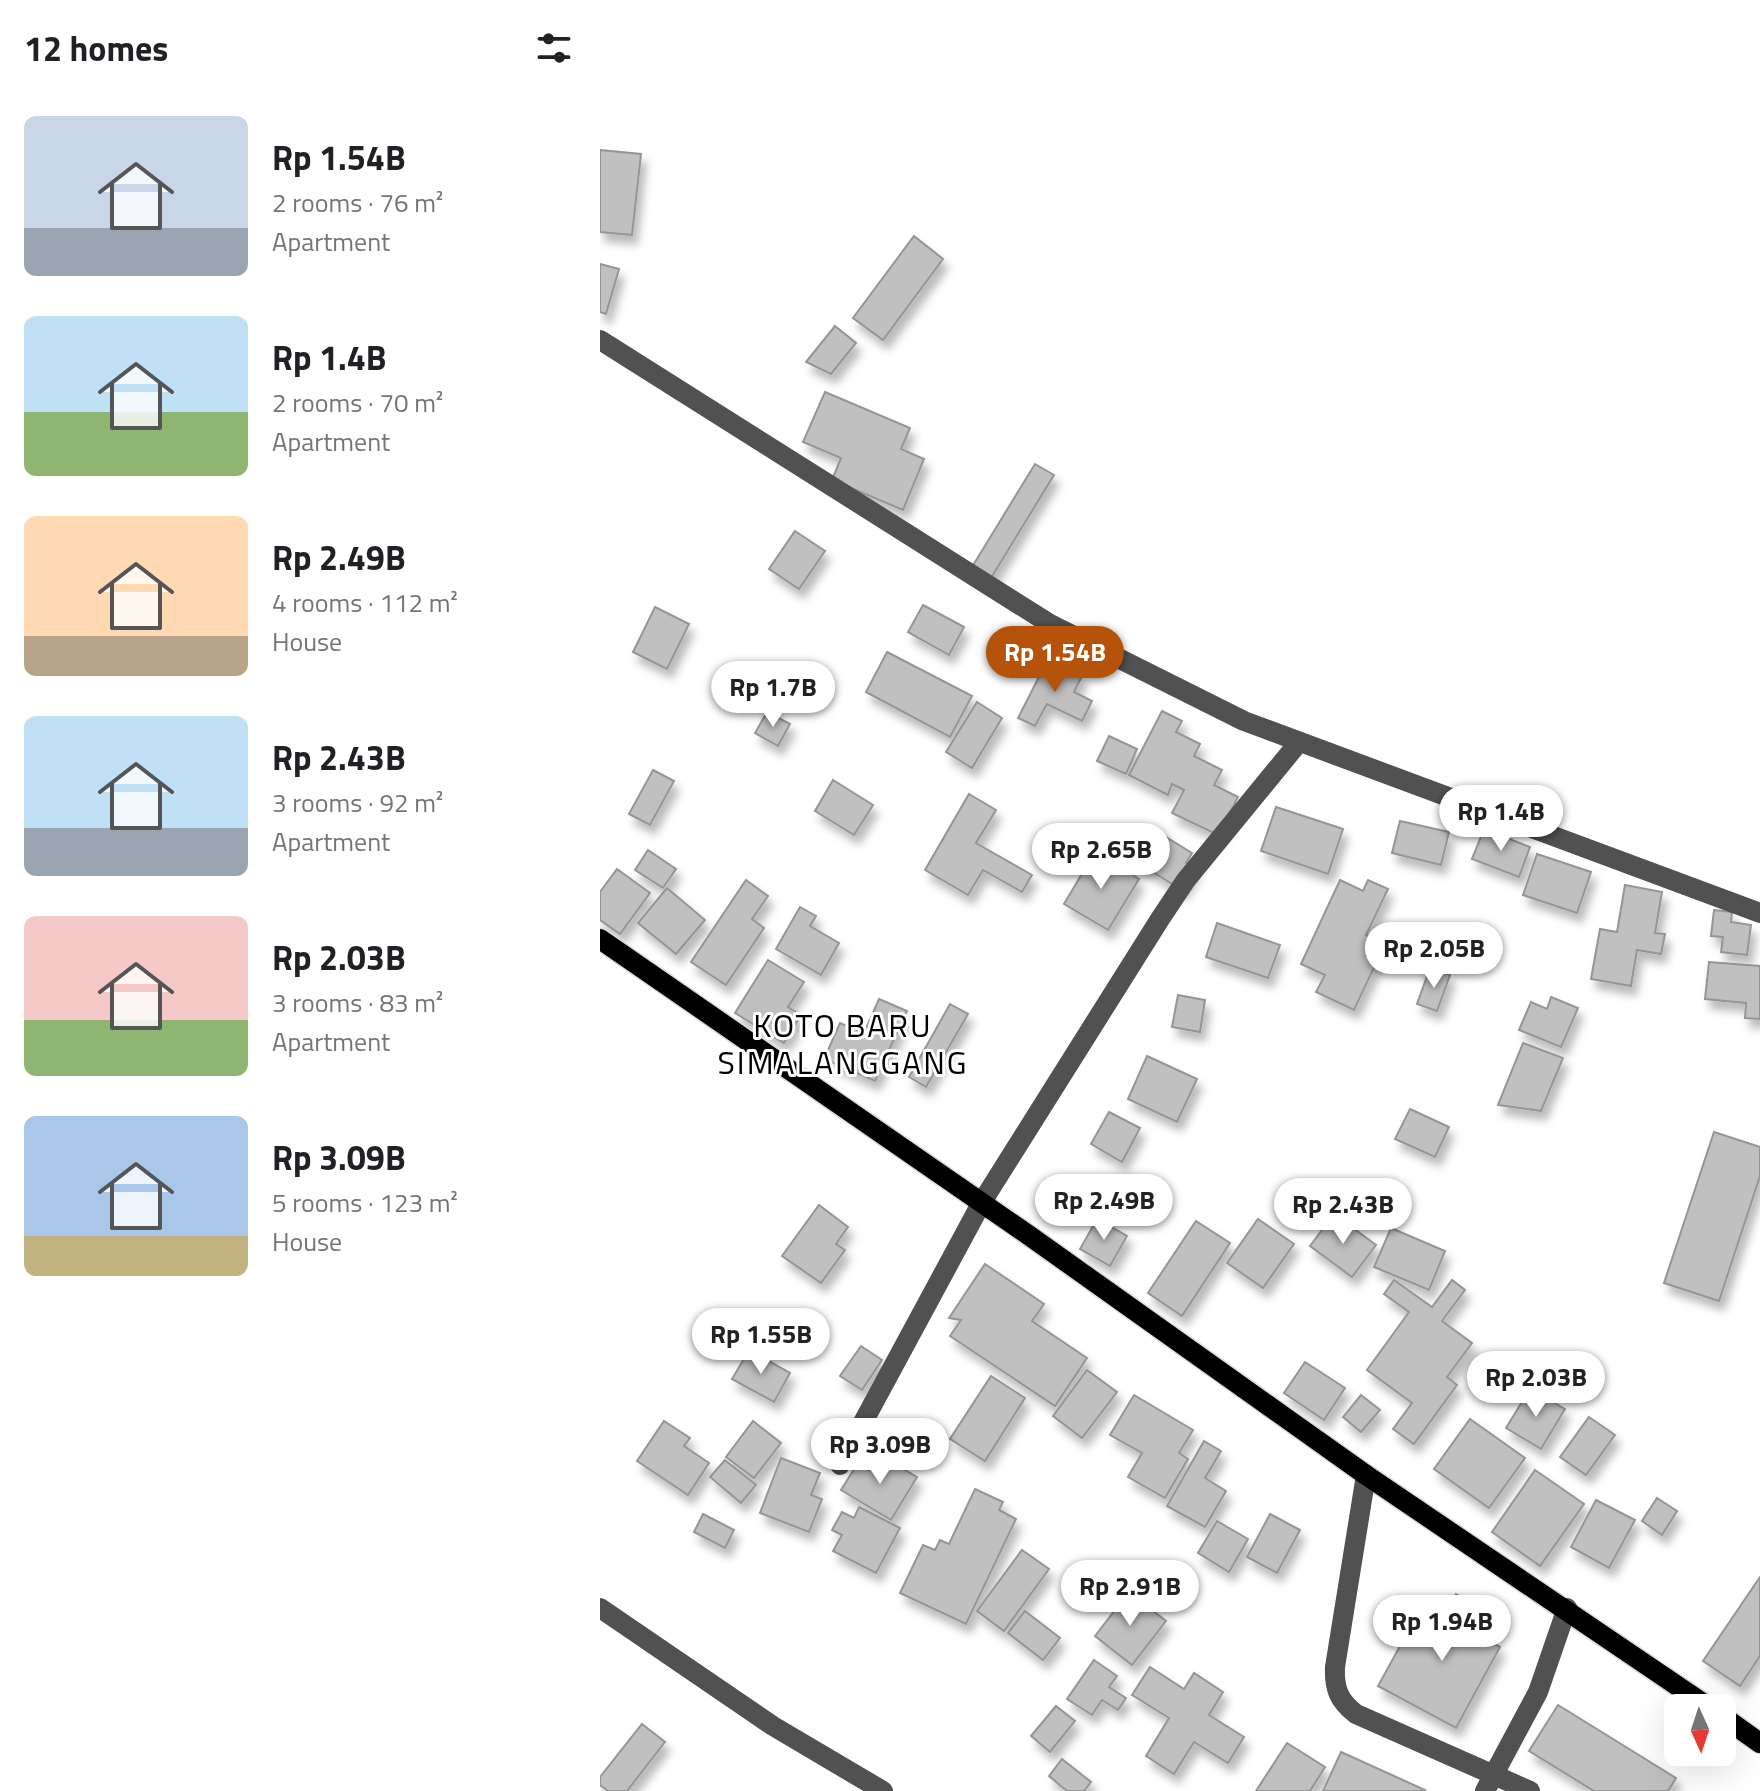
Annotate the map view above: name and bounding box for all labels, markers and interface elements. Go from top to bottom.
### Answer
text: 12 homes [24,22,168,74]
icon: filters [532,26,576,70]
text: Rp 1.54B [272,131,406,183]
icon: home [88,148,184,244]
text: 2 rooms · 76 m² [272,183,443,222]
text: Apartment [272,222,390,261]
text: Rp 1.4B [272,331,387,383]
icon: home [88,348,184,444]
text: 2 rooms · 70 m² [272,383,443,422]
text: Apartment [272,422,390,461]
text: Rp 2.49B [272,531,406,583]
icon: home [88,548,184,644]
text: 4 rooms · 112 m² [272,583,458,622]
text: House [272,622,342,661]
pin: Rp 1.54B [972,626,1138,694]
text: Rp 1.54B [1004,632,1106,671]
pin: Rp 1.7B [699,661,847,729]
text: Rp 1.7B [729,667,817,706]
text: Rp 2.43B [272,731,406,783]
icon: home [88,748,184,844]
text: 3 rooms · 92 m² [272,783,443,822]
pin: Rp 1.4B [1427,785,1575,853]
text: Rp 1.4B [1457,791,1545,830]
text: Apartment [272,822,390,861]
pin: Rp 2.65B [1018,823,1184,891]
text: Rp 2.65B [1050,829,1152,868]
pin: Rp 2.05B [1351,922,1517,990]
text: Rp 2.05B [1383,928,1485,967]
text: Rp 2.03B [272,931,406,983]
icon: home [88,948,184,1044]
text: 3 rooms · 83 m² [272,983,443,1022]
district label: KOTO BARU SIMALANGGANG [717,1001,969,1086]
text: Apartment [272,1022,390,1061]
text: Rp 3.09B [272,1131,406,1183]
icon: home [88,1148,184,1244]
pin: Rp 2.49B [1021,1174,1187,1242]
pin: Rp 2.43B [1260,1178,1426,1246]
text: Rp 2.49B [1053,1180,1155,1219]
text: 5 rooms · 123 m² [272,1183,458,1222]
text: Rp 2.43B [1292,1184,1394,1223]
text: House [272,1222,342,1261]
pin: Rp 1.55B [678,1308,844,1376]
text: Rp 1.55B [710,1314,812,1353]
pin: Rp 2.03B [1453,1351,1619,1419]
text: Rp 2.03B [1485,1357,1587,1396]
pin: Rp 3.09B [797,1418,963,1486]
text: Rp 3.09B [829,1424,931,1463]
pin: Rp 2.91B [1047,1560,1213,1628]
text: Rp 2.91B [1079,1566,1181,1605]
pin: Rp 1.94B [1359,1595,1525,1663]
text: Rp 1.94B [1391,1601,1493,1640]
north arrow [1664,1694,1736,1766]
map controls [1664,1694,1736,1766]

